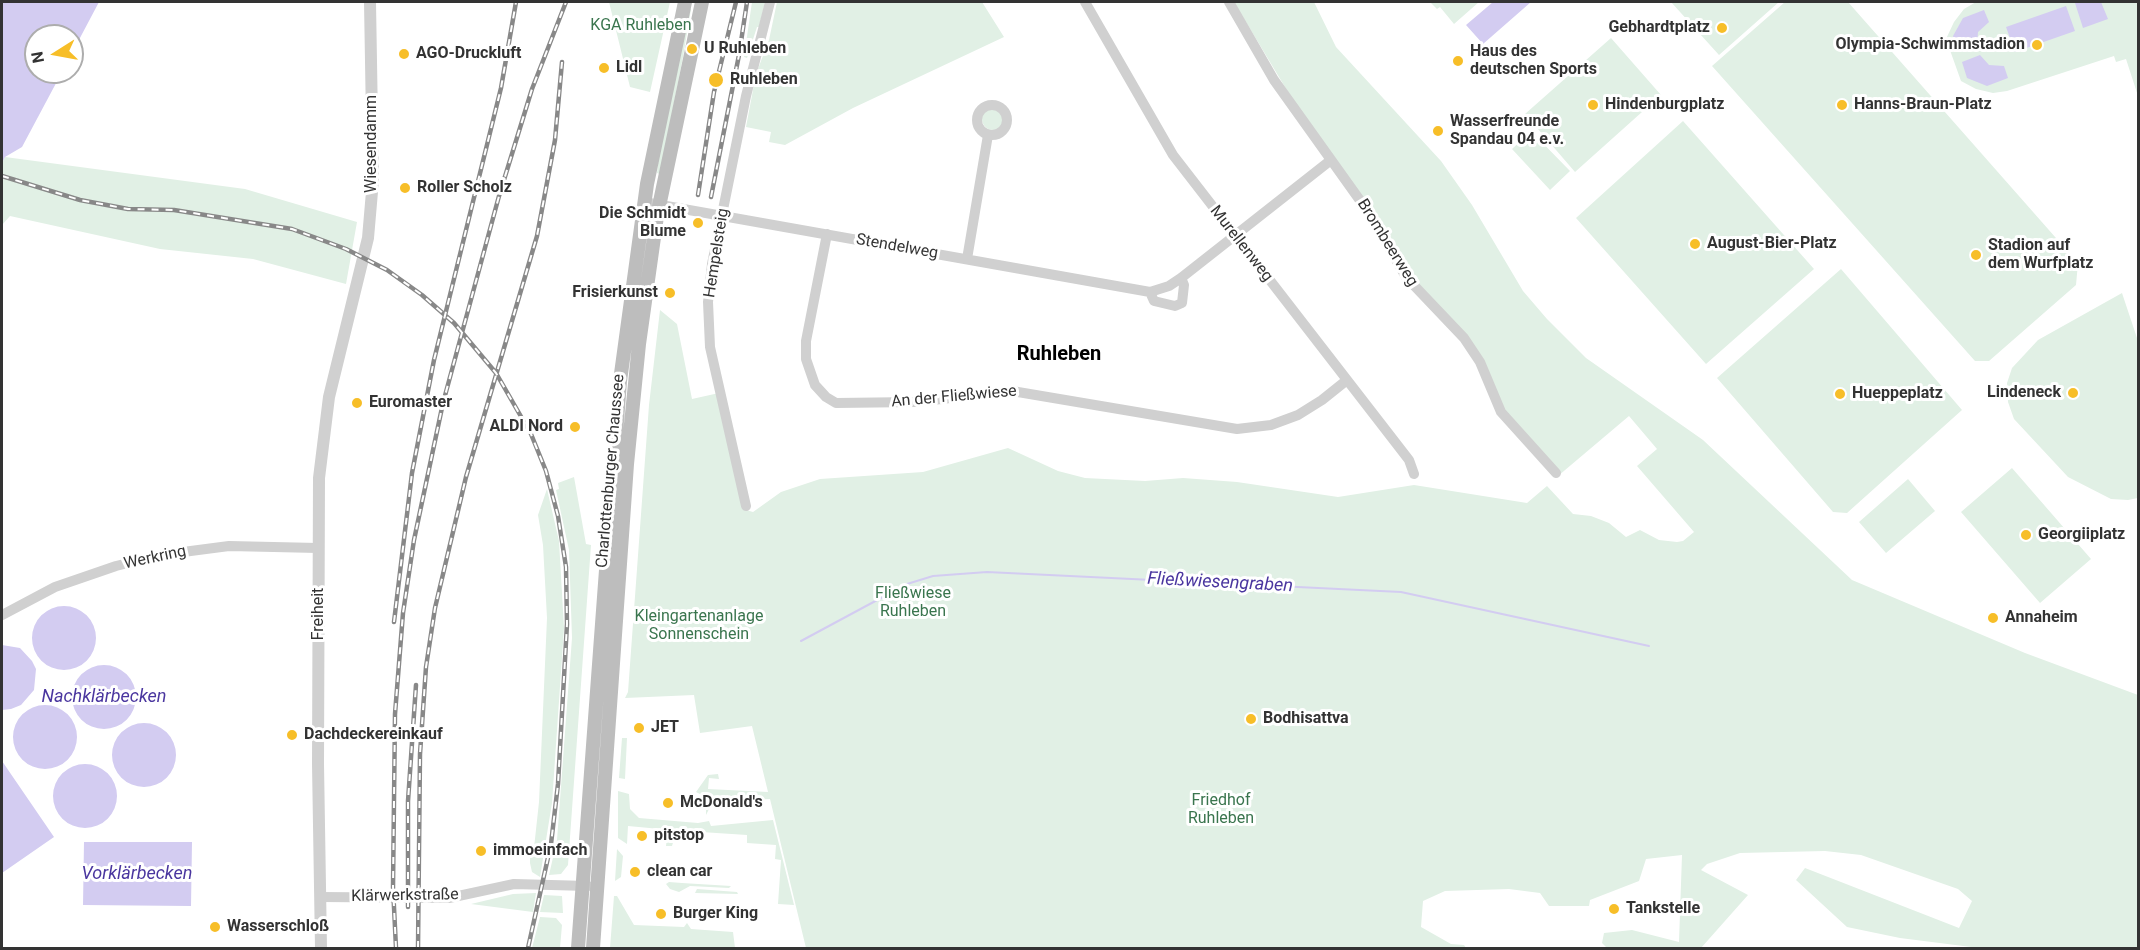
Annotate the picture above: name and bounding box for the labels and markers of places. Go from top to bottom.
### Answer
place label: Gebhardtplatz [1608,18,1710,38]
marker: Gebhardtplatz [1715,21,1729,35]
place label: Olympia-Schwimmstadion [1835,35,2025,55]
marker: Olympia-Schwimmstadion [2030,38,2044,52]
place label: U Ruhleben [704,39,786,59]
marker: U Ruhleben [685,42,699,56]
place label: Haus des deutschen Sports [1470,42,1597,80]
place label: AGO-Druckluft [416,44,521,64]
marker: AGO-Druckluft [397,47,411,61]
marker: Haus des deutschen Sports [1451,54,1465,68]
place label: Lidl [616,58,642,78]
marker: Lidl [597,61,611,75]
place label: Ruhleben [730,70,798,90]
marker: Ruhleben [707,71,725,89]
place label: Hindenburgplatz [1605,95,1724,115]
place label: Hanns-Braun-Platz [1854,95,1992,115]
marker: Hindenburgplatz [1586,98,1600,112]
marker: Hanns-Braun-Platz [1835,98,1849,112]
place label: Wasserfreunde Spandau 04 e.v. [1450,112,1564,150]
marker: Wasserfreunde Spandau 04 e.v. [1431,124,1445,138]
place label: Roller Scholz [417,178,512,198]
marker: Roller Scholz [398,181,412,195]
place label: Die Schmidt Blume [599,204,686,242]
marker: Die Schmidt Blume [691,216,705,230]
place label: August-Bier-Platz [1707,234,1837,254]
place label: Stadion auf dem Wurfplatz [1988,236,2093,274]
marker: August-Bier-Platz [1688,237,1702,251]
marker: Stadion auf dem Wurfplatz [1969,248,1983,262]
place label: Frisierkunst [572,283,658,303]
marker: Frisierkunst [663,286,677,300]
place label: Lindeneck [1987,383,2061,403]
place label: Hueppeplatz [1852,384,1943,404]
marker: Lindeneck [2066,386,2080,400]
marker: Hueppeplatz [1833,387,1847,401]
place label: Euromaster [369,393,452,413]
marker: Euromaster [350,396,364,410]
place label: ALDI Nord [490,417,563,437]
marker: ALDI Nord [568,420,582,434]
place label: Georgiiplatz [2038,525,2125,545]
marker: Georgiiplatz [2019,528,2033,542]
place label: Annaheim [2005,608,2078,628]
marker: Annaheim [1986,611,2000,625]
place label: Bodhisattva [1263,709,1349,729]
marker: Bodhisattva [1244,712,1258,726]
place label: JET [651,718,679,738]
marker: JET [632,721,646,735]
place label: Dachdeckereinkauf [304,725,443,745]
marker: Dachdeckereinkauf [285,728,299,742]
place label: McDonald's [680,793,763,813]
marker: McDonald's [661,796,675,810]
place label: pitstop [654,826,704,846]
marker: pitstop [635,829,649,843]
place label: immoeinfach [493,841,587,861]
marker: immoeinfach [474,844,488,858]
place label: clean car [647,862,712,882]
marker: clean car [628,865,642,879]
place label: Tankstelle [1626,899,1700,919]
marker: Tankstelle [1607,902,1621,916]
place label: Burger King [673,904,758,924]
marker: Burger King [654,907,668,921]
place label: Wasserschloß [227,917,329,937]
marker: Wasserschloß [208,920,222,934]

